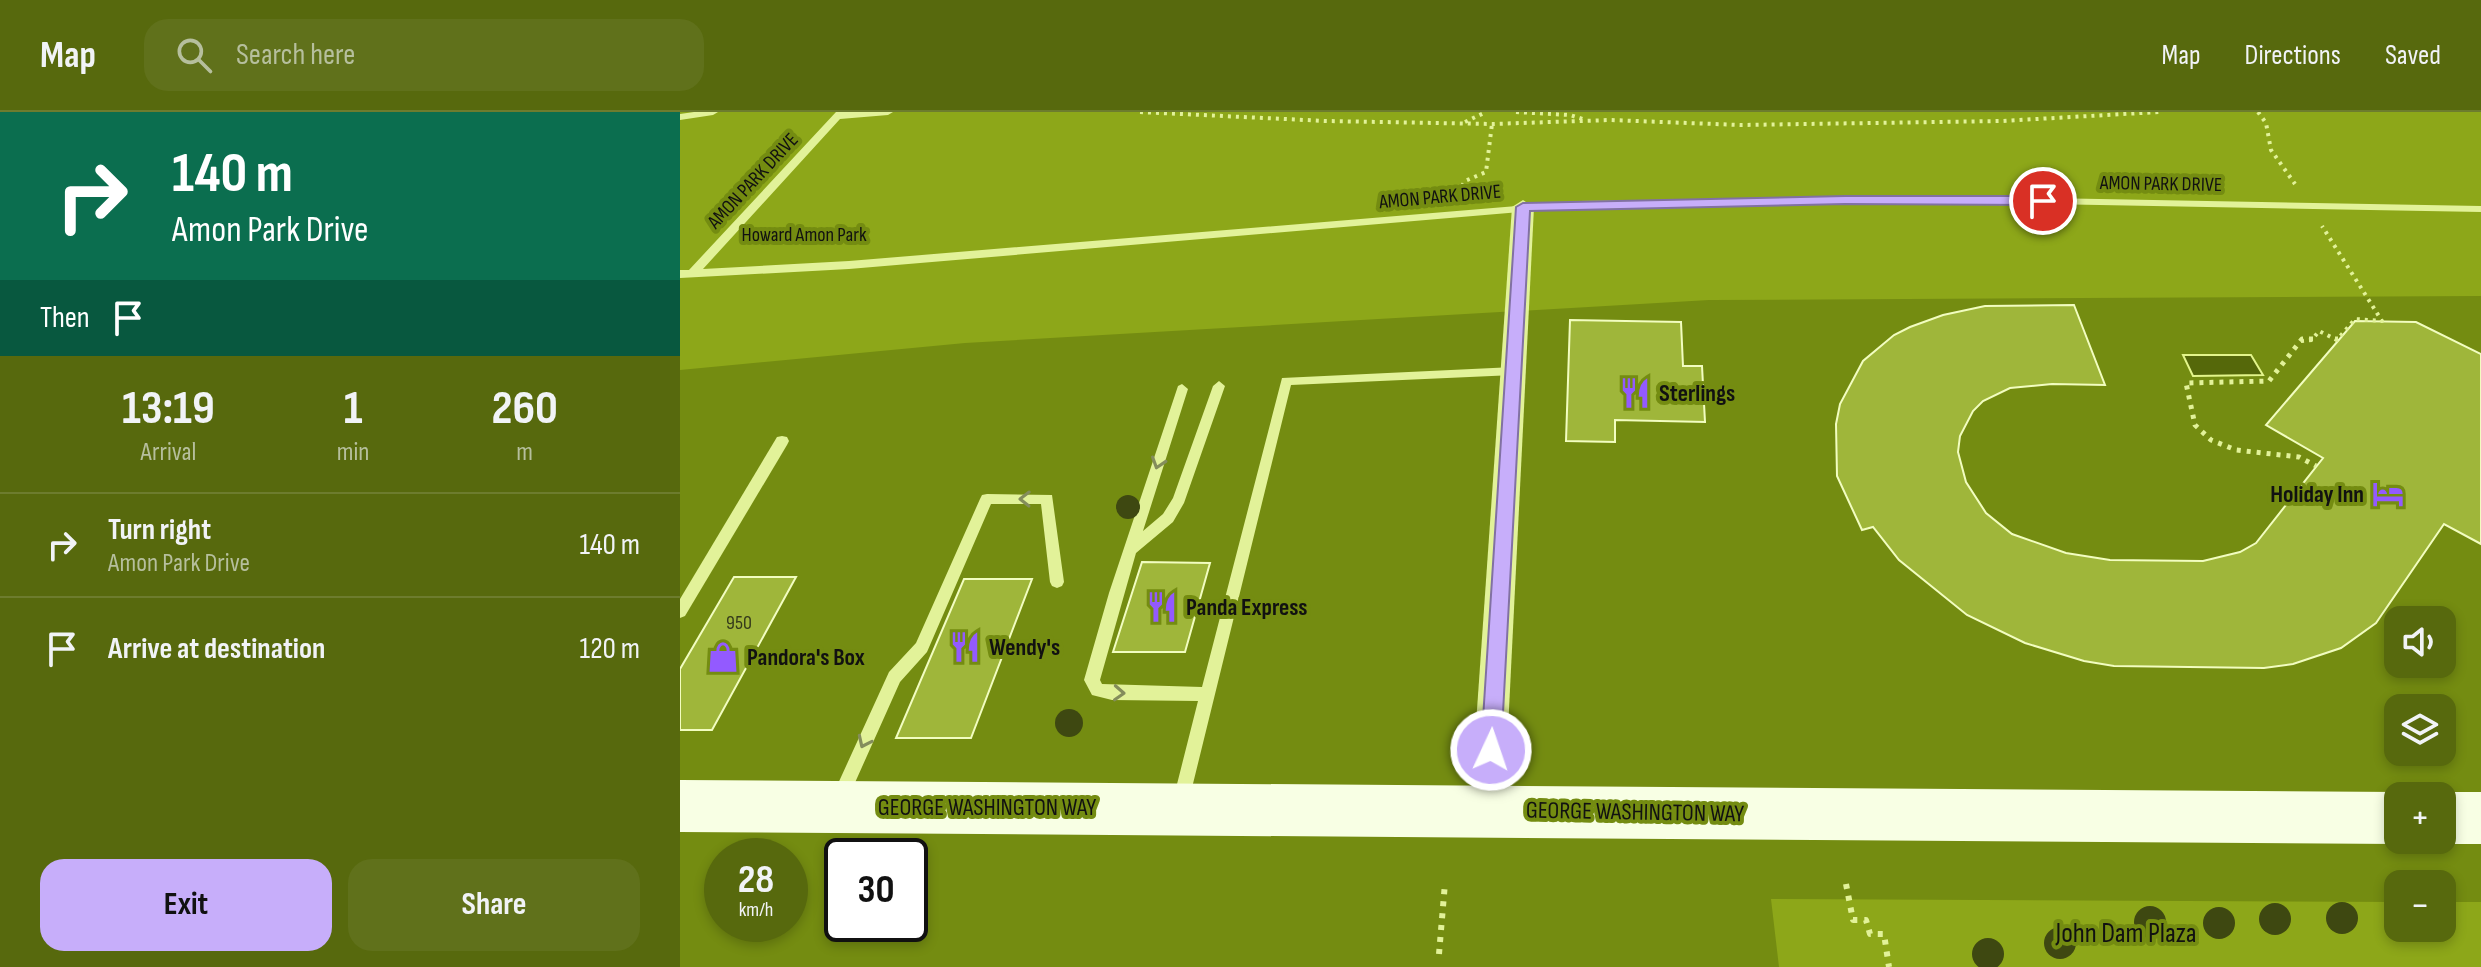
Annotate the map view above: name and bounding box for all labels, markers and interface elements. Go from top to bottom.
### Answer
search box [144,19,704,91]
text: Map [40,33,96,78]
icon: search [172,33,216,77]
text: Search here [236,37,355,73]
text: Map [2162,39,2201,72]
text: Directions [2245,39,2341,72]
text: Saved [2385,39,2441,72]
street label: AMON PARK DRIVE [702,128,803,235]
text: 140 m [172,141,293,208]
icon: right [40,144,144,248]
pin [2009,167,2077,235]
street label: AMON PARK DRIVE [2099,171,2222,197]
icon: arrive [2021,179,2065,223]
street label: AMON PARK DRIVE [1377,180,1502,214]
text: Amon Park Drive [172,209,369,252]
park label: Howard Amon Park [741,223,867,247]
icon: arrive [106,296,150,340]
text: Then [40,300,90,336]
restaurant icon: Sterlings [1618,376,1652,410]
place label: Sterlings [1659,379,1735,408]
text: 13:19 [122,380,215,437]
text: 1 [344,380,362,437]
text: 260 [491,380,558,437]
text: Arrival [140,437,196,468]
text: min [337,437,369,468]
text: m [516,437,533,468]
one-way arrow [1151,456,1167,470]
hotel icon: Holiday Inn [2371,477,2405,511]
place label: Holiday Inn [2270,480,2364,509]
one-way arrow [1018,490,1031,508]
text: Turn right [108,512,211,548]
icon: right [40,523,84,567]
text: 140 m [580,527,640,563]
text: Amon Park Drive [108,548,250,579]
restaurant icon: Panda Express [1145,590,1179,624]
place label: Panda Express [1186,593,1308,622]
map controls [2384,606,2456,942]
button: sound [2384,606,2456,678]
house number: 950 [726,611,752,635]
icon: arrive [40,627,84,671]
restaurant icon: Wendy's [948,630,982,664]
text: Arrive at destination [108,631,325,667]
text: 120 m [579,631,640,667]
place label: Wendy's [989,633,1060,662]
shop icon: Pandora's Box [706,640,740,674]
place label: Pandora's Box [747,643,865,672]
one-way arrow [1113,684,1125,701]
button: layers [2384,694,2456,766]
position arrow [1449,708,1533,792]
one-way arrow [858,733,874,748]
button: + [2384,782,2456,854]
street label: GEORGE WASHINGTON WAY [878,793,1096,822]
street label: GEORGE WASHINGTON WAY [1526,796,1744,828]
speed limit sign: 30 [824,838,928,942]
text: 28 [738,856,774,904]
button: Exit [40,859,332,951]
button: Share [348,859,640,951]
button: − [2384,870,2456,942]
text: km/h [739,898,773,922]
park label: John Dam Plaza [2054,917,2197,950]

